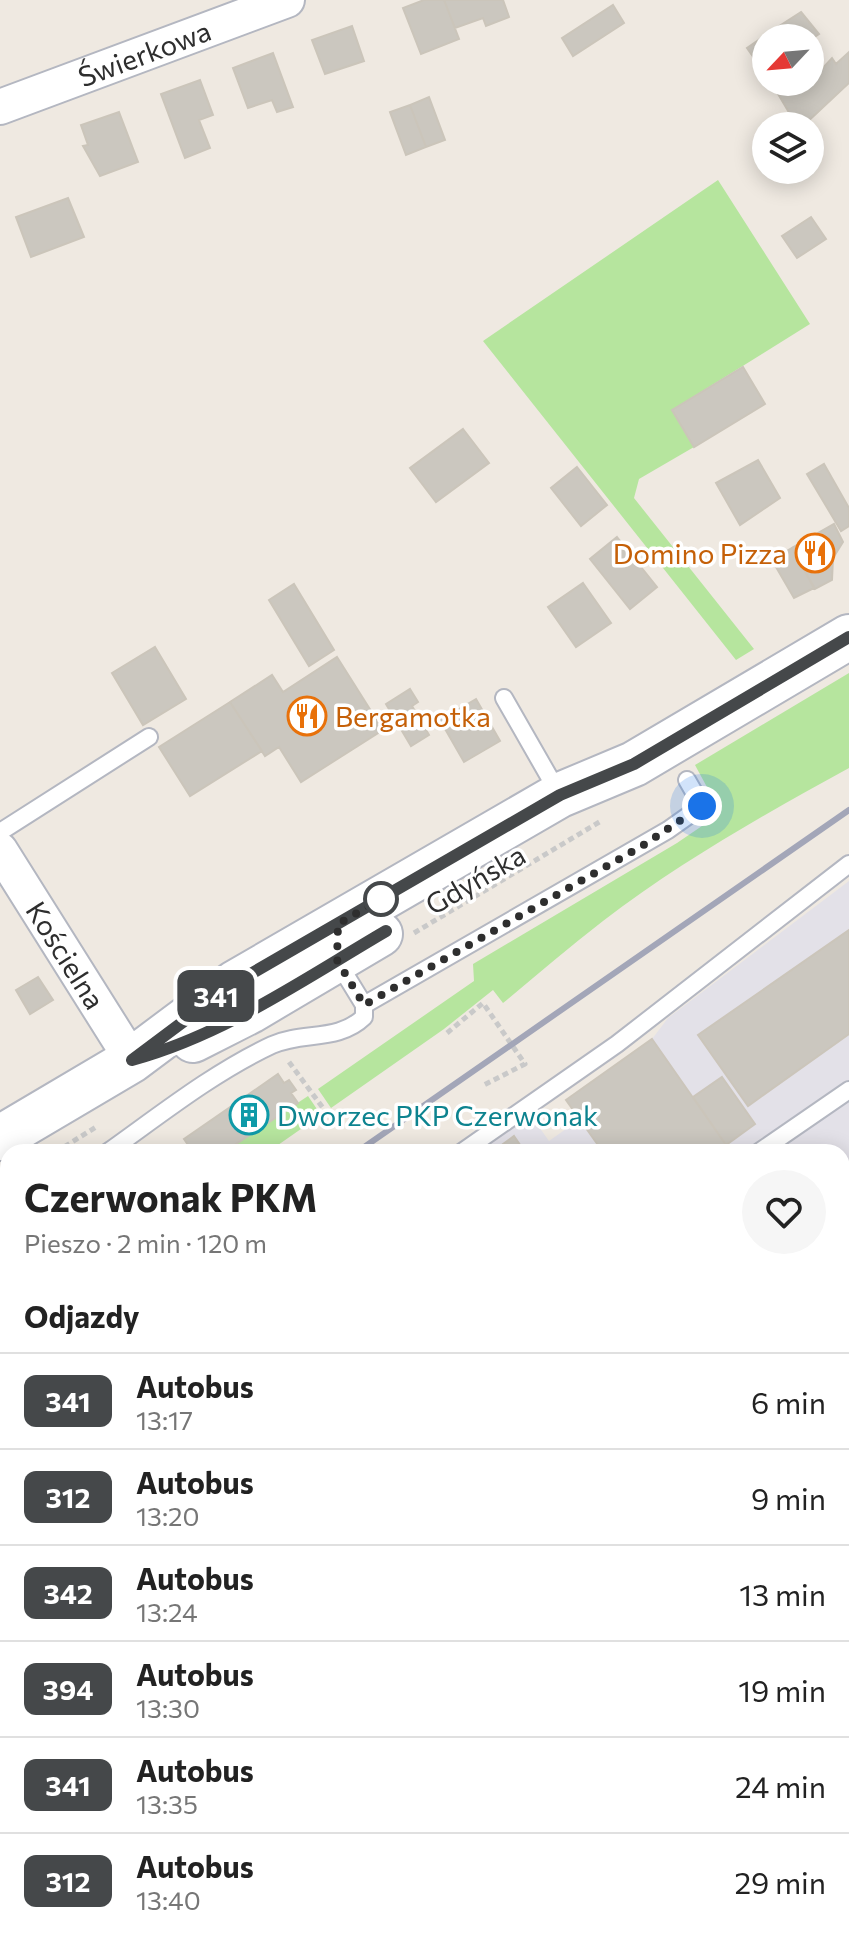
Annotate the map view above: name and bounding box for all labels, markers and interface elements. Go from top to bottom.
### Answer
street label: Świerkowa [73,13,215,93]
north arrow [752,24,824,96]
map controls [752,24,824,184]
button: layers [752,112,824,184]
restaurant icon: Domino Pizza [794,532,836,574]
place label: Domino Pizza [613,536,787,570]
restaurant icon: Bergamotka [286,695,328,737]
place label: Bergamotka [335,699,491,733]
your location [682,786,722,826]
street label: Gdyńska [419,837,531,921]
unlabelled marker [364,882,398,916]
street label: Kościelna [19,895,112,1015]
line badge: 341 [170,970,262,1022]
text: 341 [193,979,239,1013]
building icon: Dworzec PKP Czerwonak [228,1094,270,1136]
place label: Dworzec PKP Czerwonak [277,1098,598,1132]
button: heart [742,1170,826,1254]
text: Czerwonak PKM [24,1173,317,1220]
text: Pieszo · 2 min · 120 m [24,1227,267,1258]
text: Odjazdy [24,1297,140,1334]
text: Autobus [136,1367,254,1404]
text: 6 min [751,1383,826,1420]
text: 341 [45,1384,91,1418]
text: 13:17 [136,1404,193,1435]
text: Autobus [136,1463,254,1500]
text: 9 min [751,1479,826,1516]
text: 312 [46,1480,90,1514]
text: 13:20 [136,1500,199,1531]
text: Autobus [136,1559,254,1596]
text: 13 min [739,1575,826,1612]
text: 342 [43,1576,93,1610]
text: 13:24 [136,1596,198,1627]
text: Autobus [136,1655,254,1692]
text: 19 min [738,1671,826,1708]
text: 394 [43,1672,93,1706]
text: 13:30 [136,1692,200,1723]
text: Autobus [136,1751,254,1788]
text: 24 min [735,1767,826,1804]
text: 341 [45,1768,91,1802]
text: 13:35 [136,1788,198,1819]
text: Autobus [136,1847,254,1884]
text: 29 min [734,1863,826,1900]
text: 312 [46,1864,90,1898]
text: 13:40 [136,1884,201,1915]

